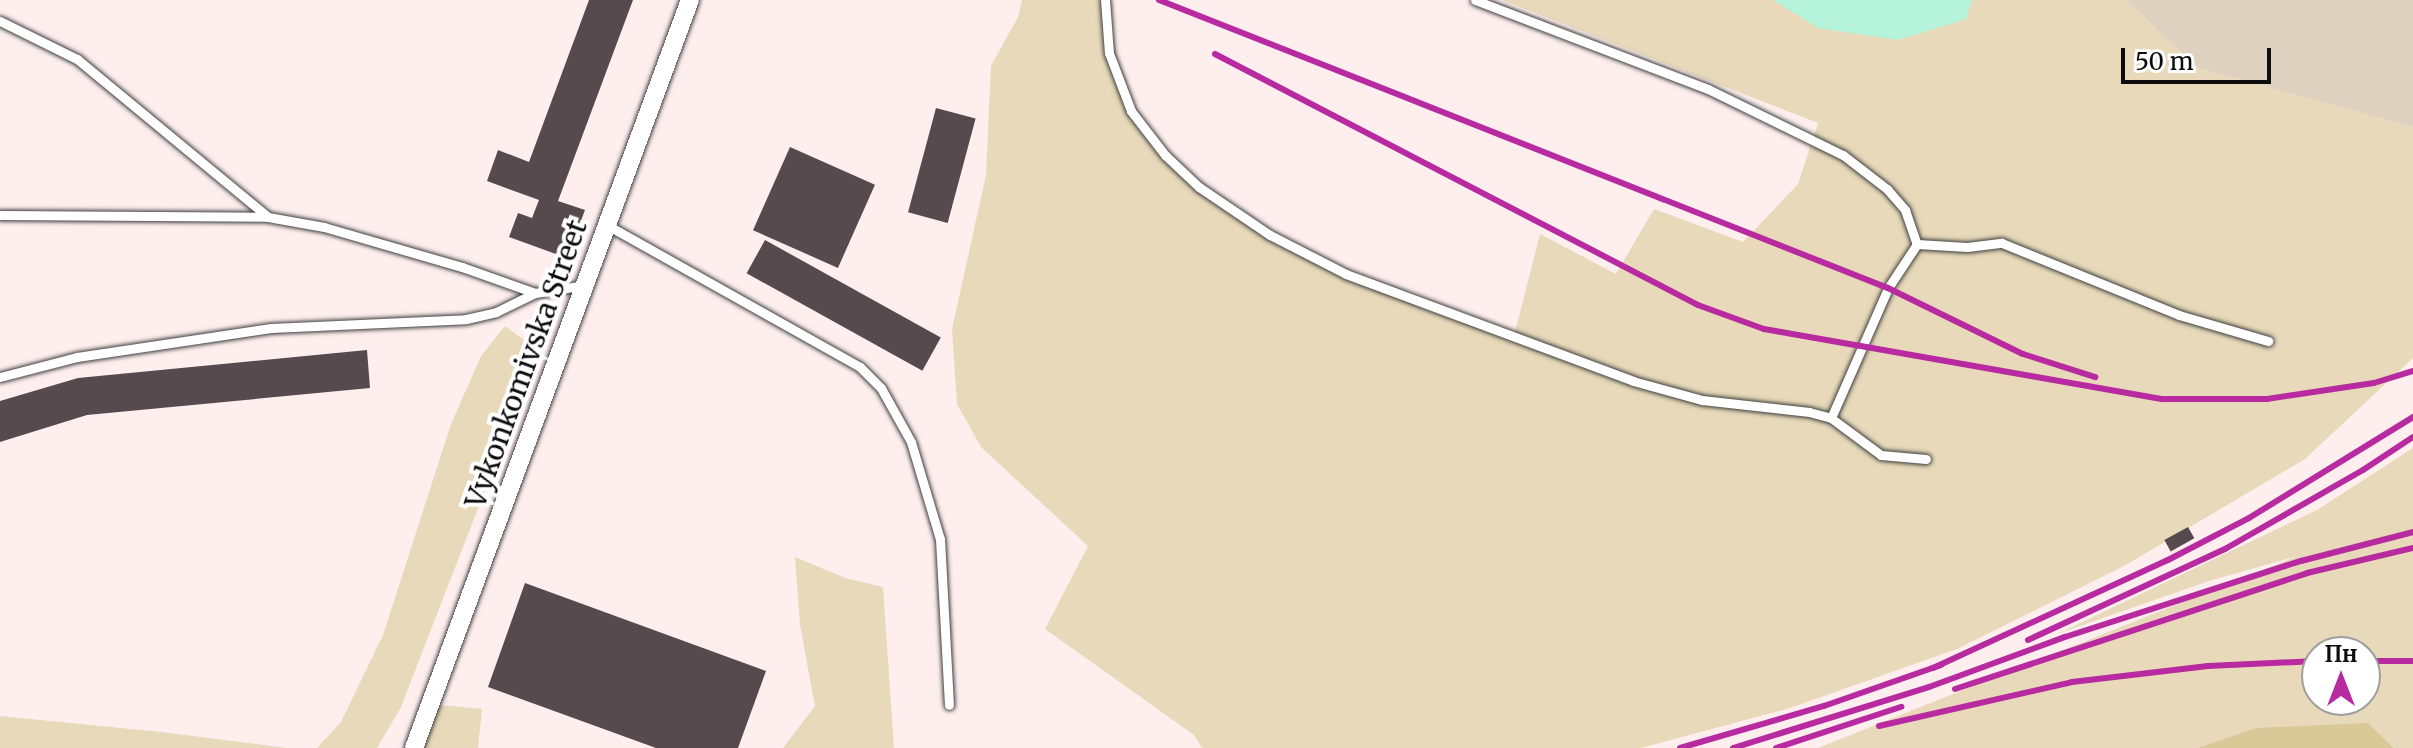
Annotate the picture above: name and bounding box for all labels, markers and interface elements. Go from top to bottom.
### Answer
scale bar [2125,32,2275,82]
text: 50 m [2135,46,2194,77]
street label: Vykonkomivska Street [458,215,594,513]
north arrow [2301,636,2381,716]
text: Пн [2324,640,2358,668]

